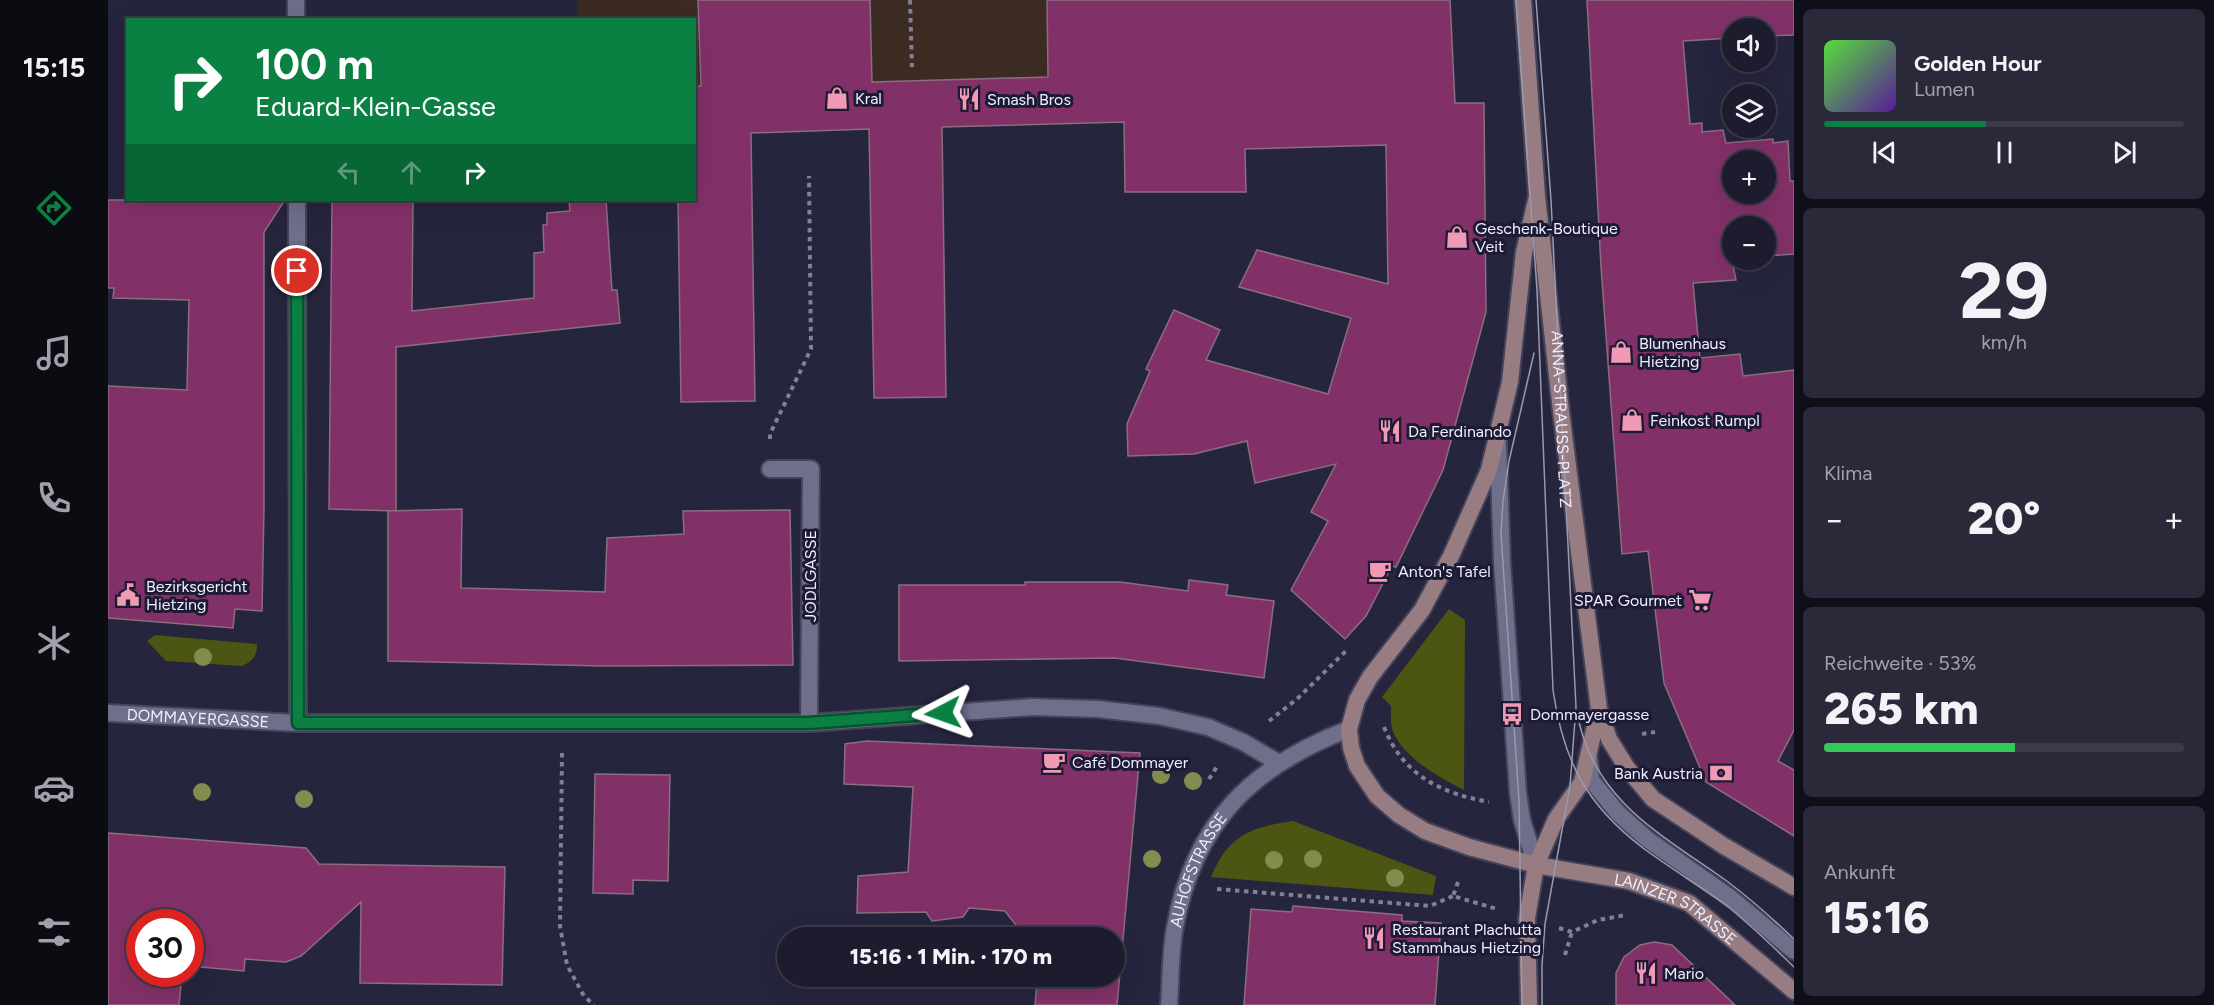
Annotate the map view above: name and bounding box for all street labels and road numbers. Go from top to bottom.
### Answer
street label: ANNA-STRAUSS-PLATZ [1548,330,1576,508]
street label: JODLGASSE [801,530,820,622]
street label: DOMMAYERGASSE [126,704,270,731]
street label: AUHOFSTRASSE [1166,809,1231,929]
street label: LAINZER STRASSE [1613,869,1741,949]

